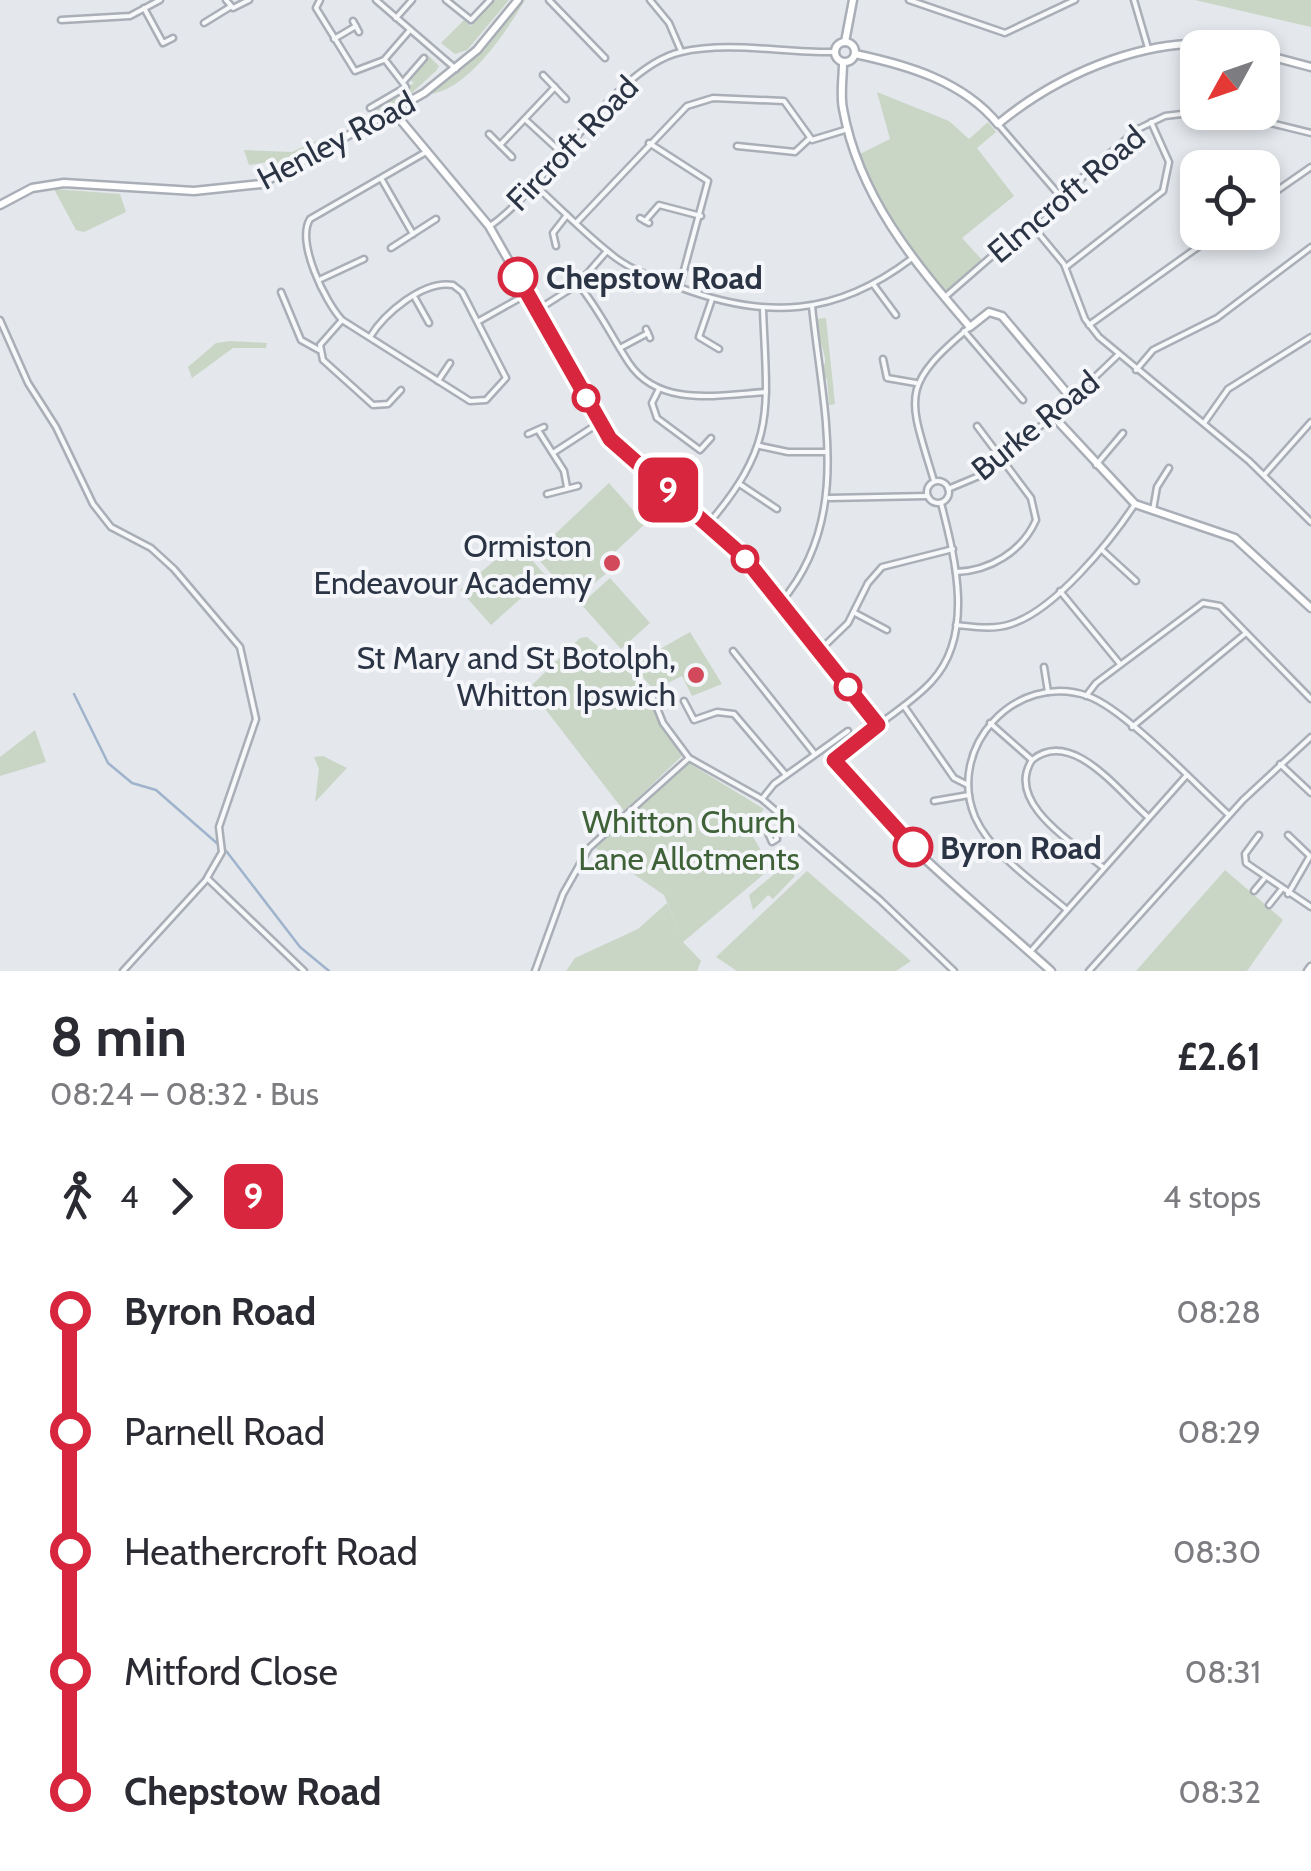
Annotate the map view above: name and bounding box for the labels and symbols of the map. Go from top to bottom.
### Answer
north arrow [1180,30,1280,130]
street label: Fircroft Road [498,67,646,219]
street label: Henley Road [251,82,421,198]
street label: Elmcroft Road [980,117,1152,271]
marker: Chepstow Road [499,258,537,296]
place label: Chepstow Road [546,258,763,297]
street label: Burke Road [963,362,1107,488]
unlabelled marker [573,385,599,411]
line badge: 9 [636,458,700,522]
place label: Ormiston Endeavour Academy [313,526,592,602]
unlabelled marker [732,546,758,572]
marker: Ormiston Endeavour Academy [601,552,623,574]
place label: St Mary and St Botolph, Whitton Ipswich [356,638,676,714]
marker: St Mary and St Botolph, Whitton Ipswich [685,664,707,686]
unlabelled marker [835,674,861,700]
park label: Whitton Church Lane Allotments [578,802,800,878]
marker: Byron Road [894,828,932,866]
place label: Byron Road [940,828,1102,867]

